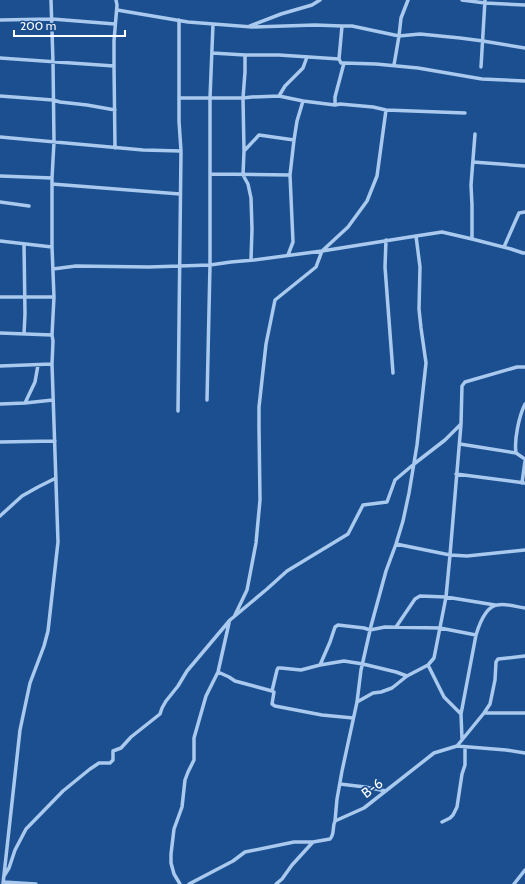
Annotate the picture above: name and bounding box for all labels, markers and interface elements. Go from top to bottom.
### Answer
scale bar [14,12,125,38]
text: 200 m [20,18,56,33]
street label: B-6 [358,774,386,802]

